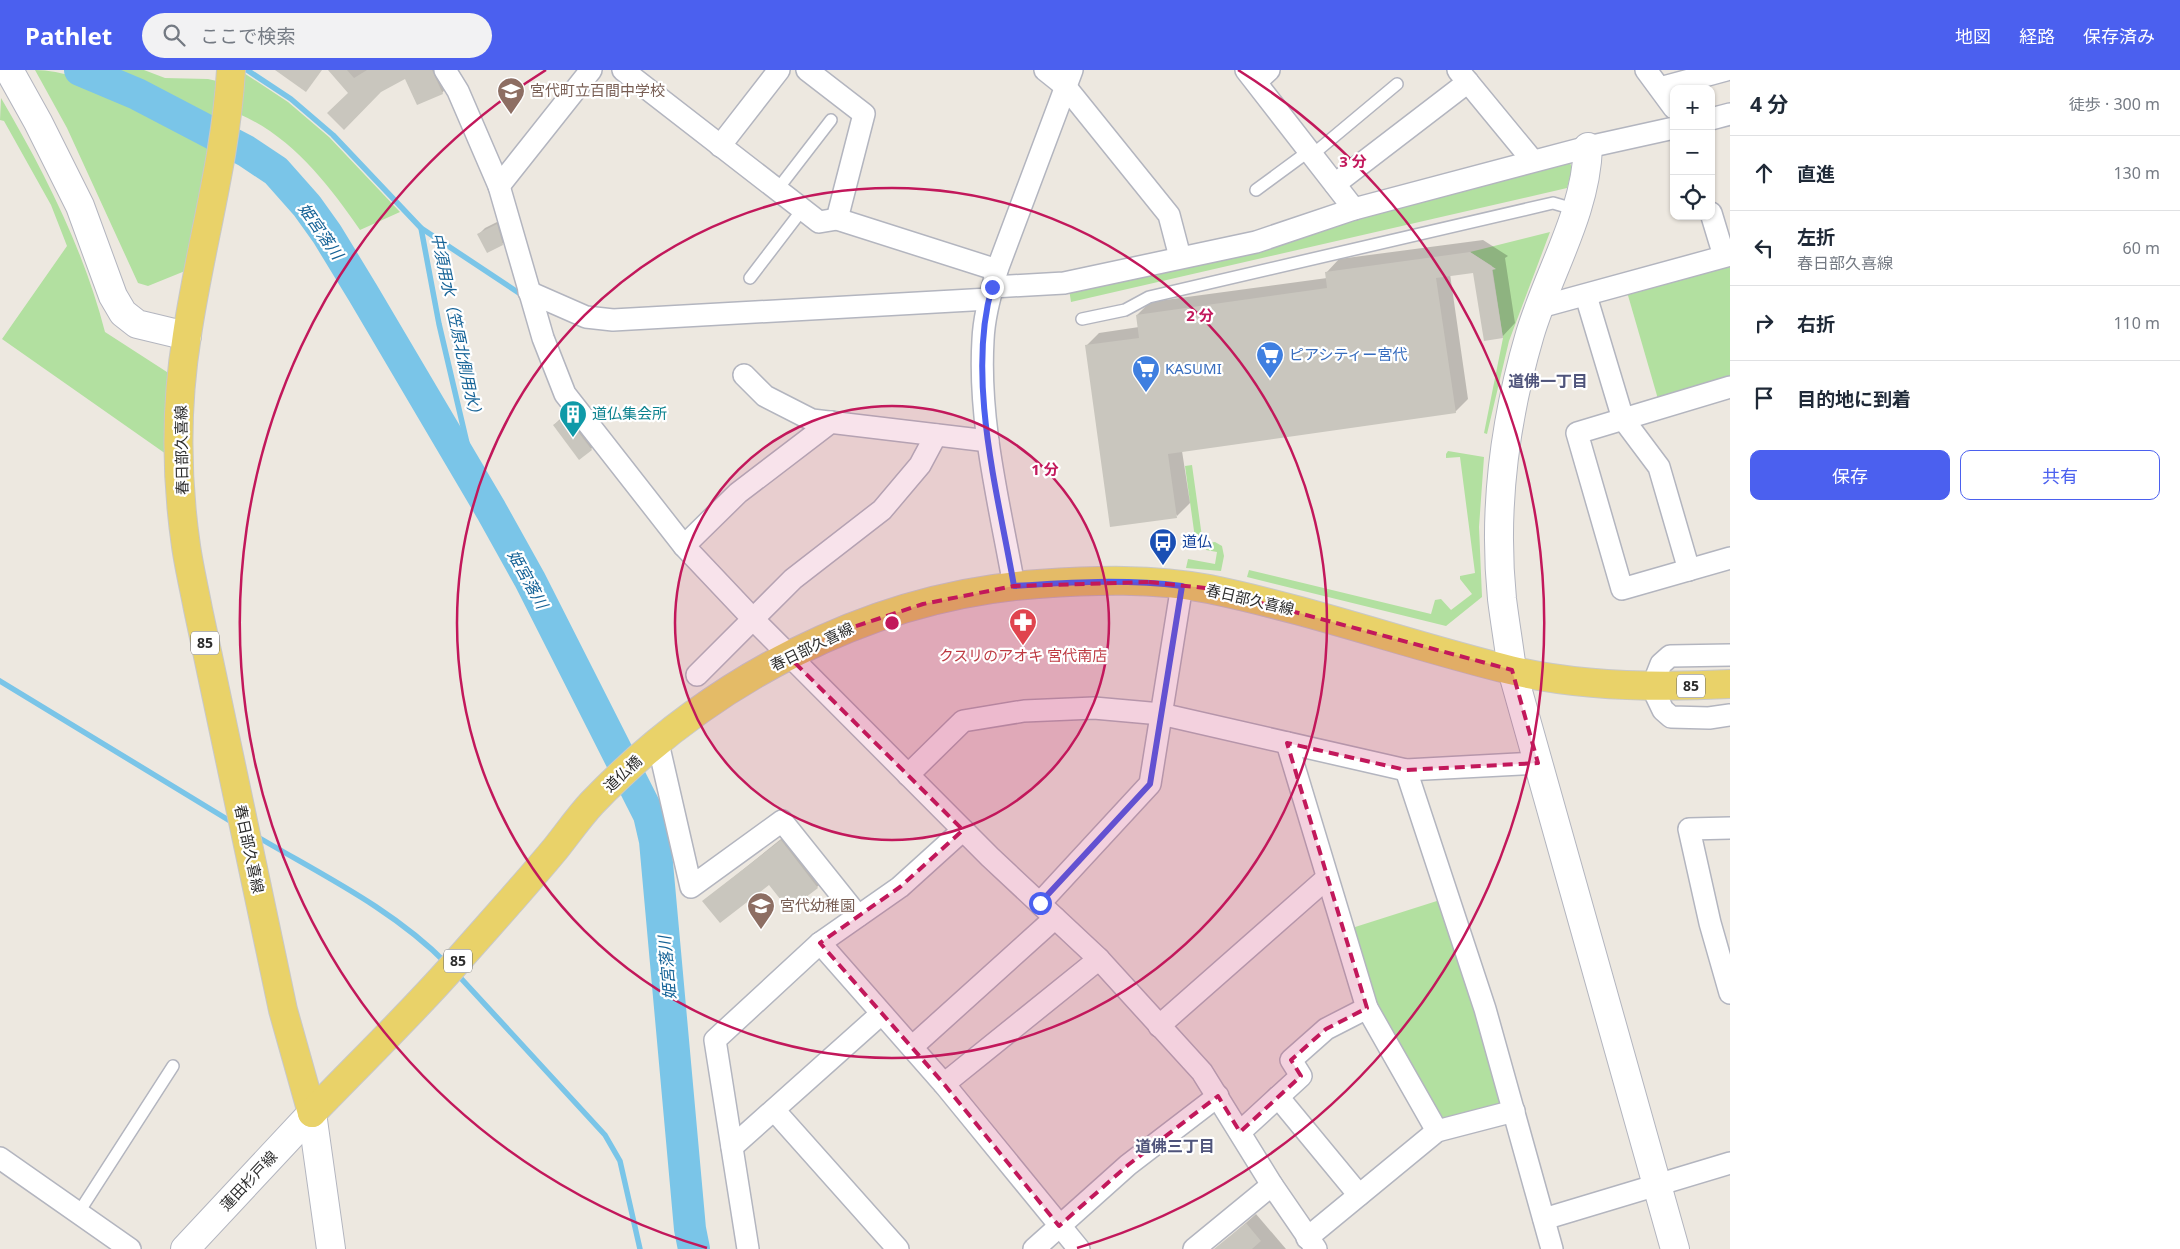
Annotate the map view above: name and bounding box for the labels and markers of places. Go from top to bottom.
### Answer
school or university icon: 宮代町立百間中学校 [496,76,526,115]
place label: 宮代町立百間中学校 [530,80,665,100]
supermarket icon: ピアシティー宮代 [1255,340,1285,379]
place label: ピアシティー宮代 [1289,344,1408,364]
supermarket icon: KASUMI [1131,354,1161,393]
place label: KASUMI [1165,358,1222,378]
building icon: 道仏集会所 [558,399,588,438]
place label: 道仏集会所 [592,403,667,423]
bus stop icon: 道仏 [1148,527,1178,566]
place label: 道仏 [1182,531,1212,551]
pharmacy icon: クスリのアオキ 宮代南店 [1008,607,1038,646]
centre of rings [883,614,901,632]
place label: クスリのアオキ 宮代南店 [939,645,1107,665]
school or university icon: 宮代幼稚園 [746,891,776,930]
place label: 宮代幼稚園 [780,895,855,915]

